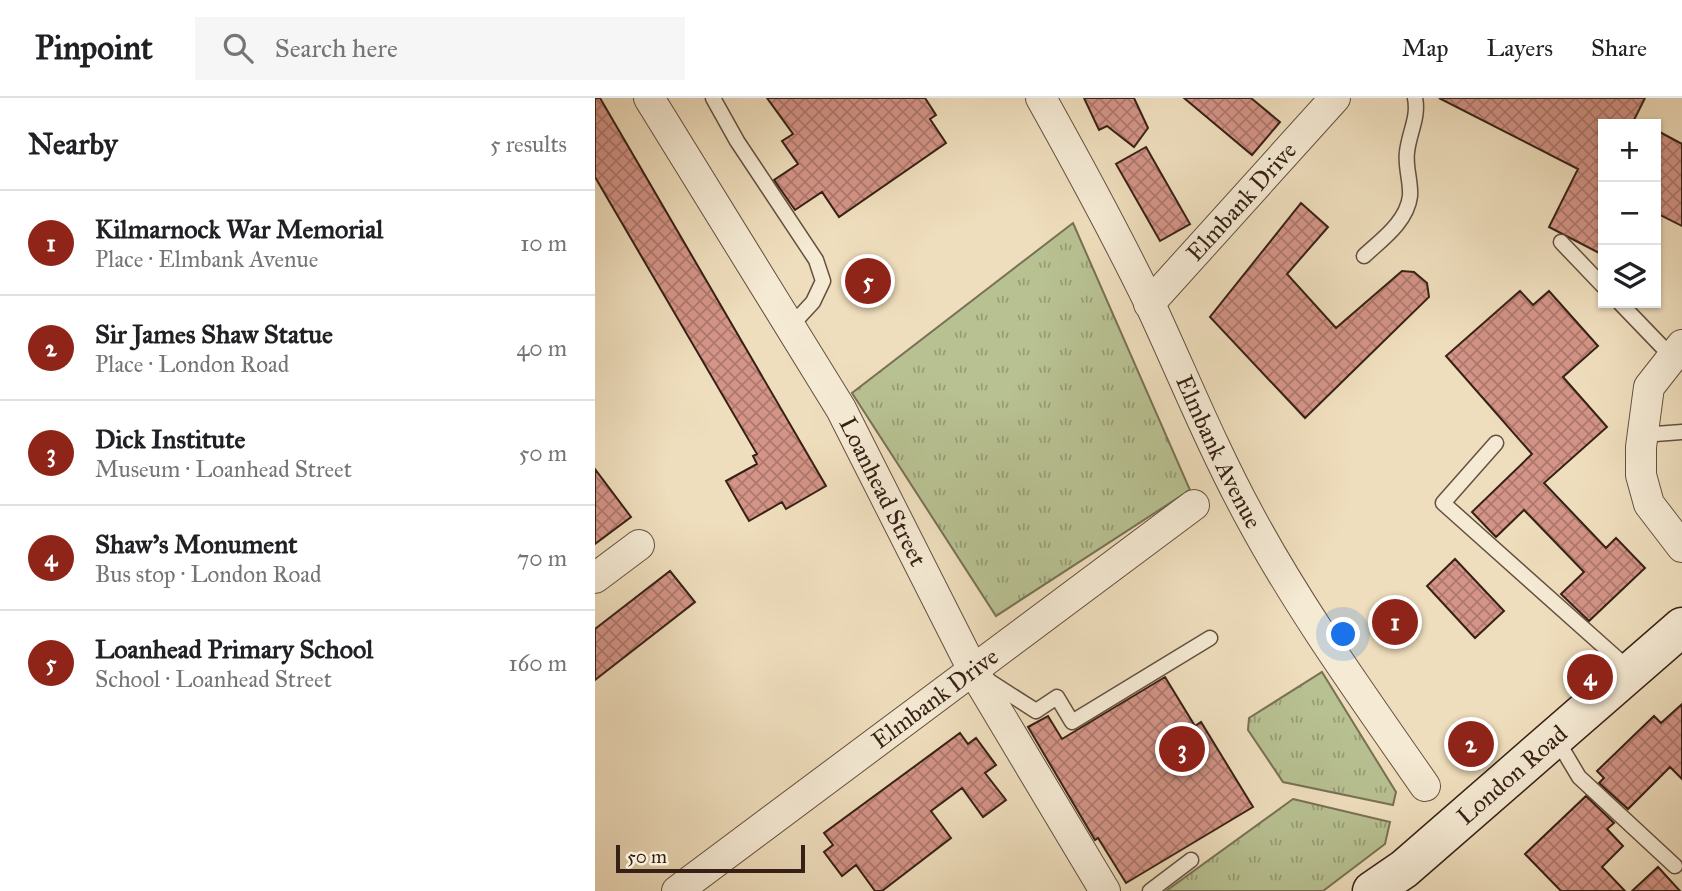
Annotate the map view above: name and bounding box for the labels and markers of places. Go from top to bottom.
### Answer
pin: 5 [845,255,891,307]
pin: 1 [1372,596,1418,648]
pin: 4 [1567,651,1613,703]
pin: 2 [1448,718,1494,770]
pin: 3 [1159,723,1205,775]

